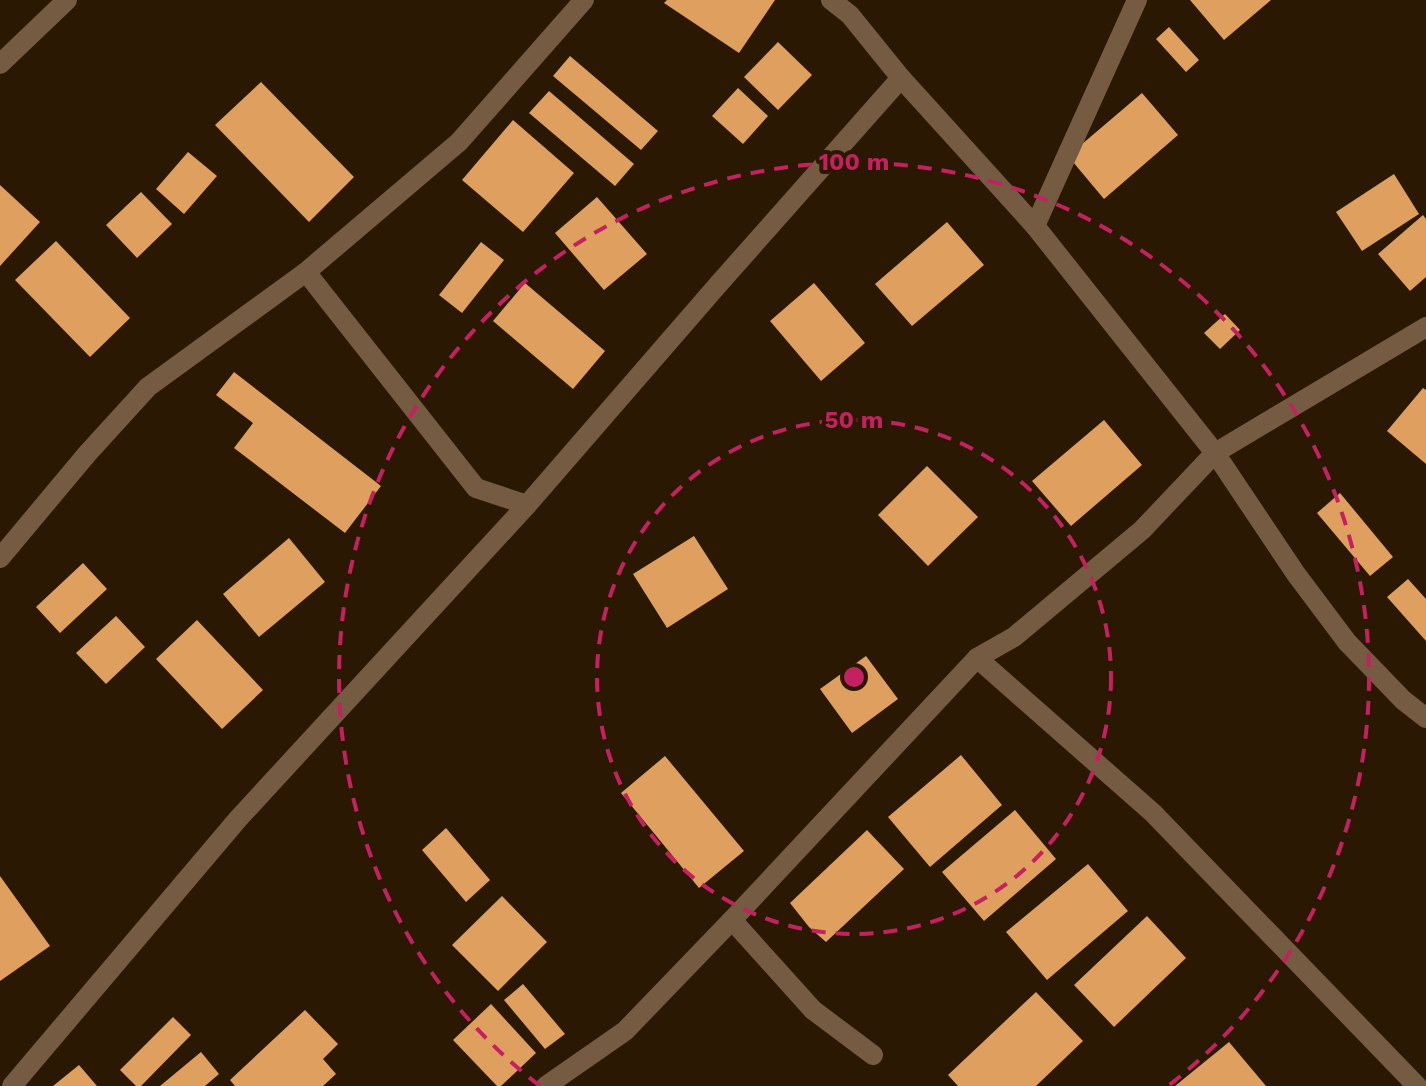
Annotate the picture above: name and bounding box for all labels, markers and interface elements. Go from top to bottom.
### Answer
text: 100 m [819,148,889,176]
text: 50 m [825,406,883,434]
centre of rings [840,663,868,691]

